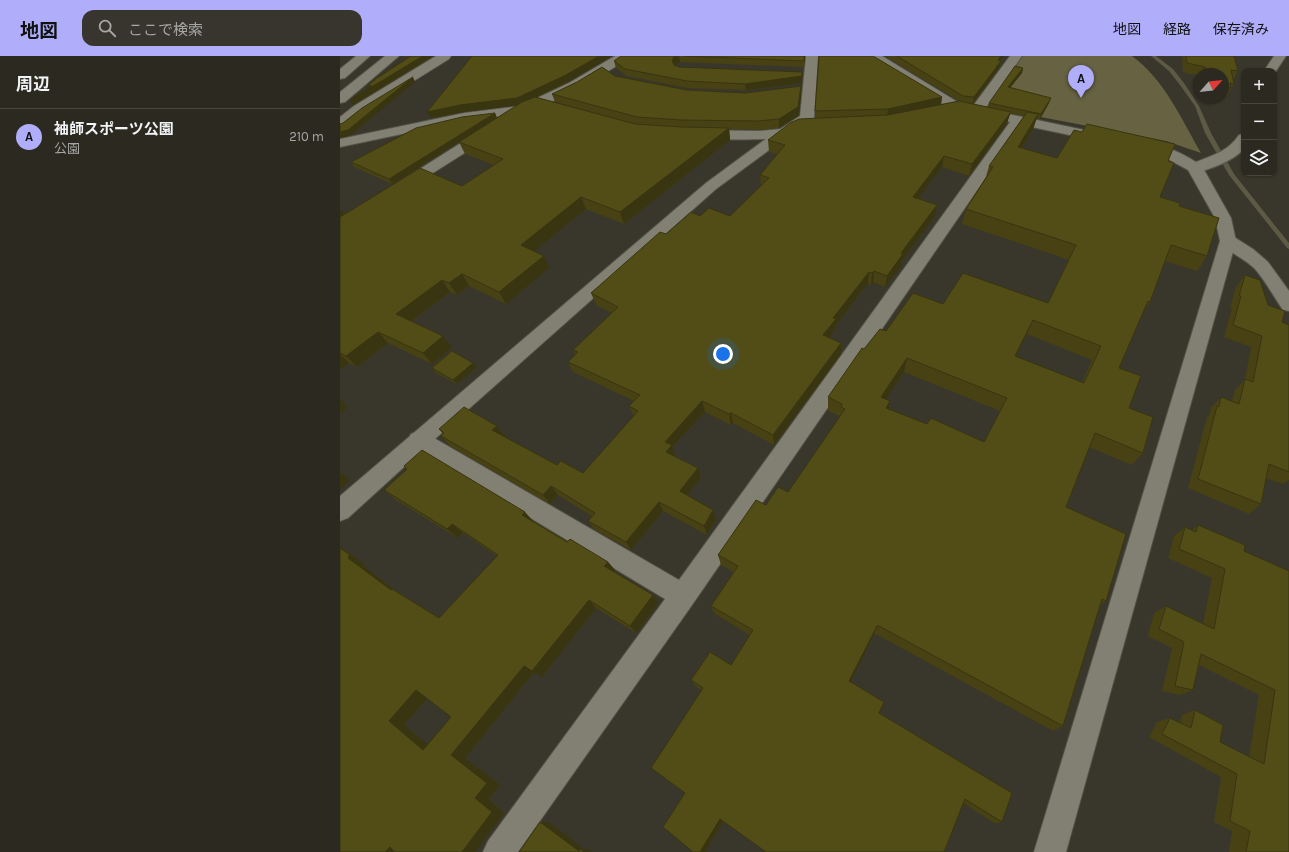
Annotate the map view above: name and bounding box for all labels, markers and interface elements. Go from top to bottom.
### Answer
search box [82,10,362,46]
icon: search [96,17,118,39]
text: 地図 [20,20,58,42]
text: ここで検索 [128,21,203,39]
text: 地図 [1113,21,1141,38]
text: 経路 [1163,21,1191,38]
text: 保存済み [1213,21,1269,38]
pin: A [1068,65,1094,98]
north arrow [1193,68,1229,104]
map controls [1241,68,1277,176]
button: + [1241,68,1277,104]
text: 周辺 [16,74,50,94]
button: − [1241,104,1277,140]
text: 袖師スポーツ公園 [54,120,174,138]
text: A [25,129,33,144]
text: 210 m [289,129,324,144]
button: layers [1241,140,1277,176]
text: 公園 [54,141,80,156]
your location [713,344,733,364]

